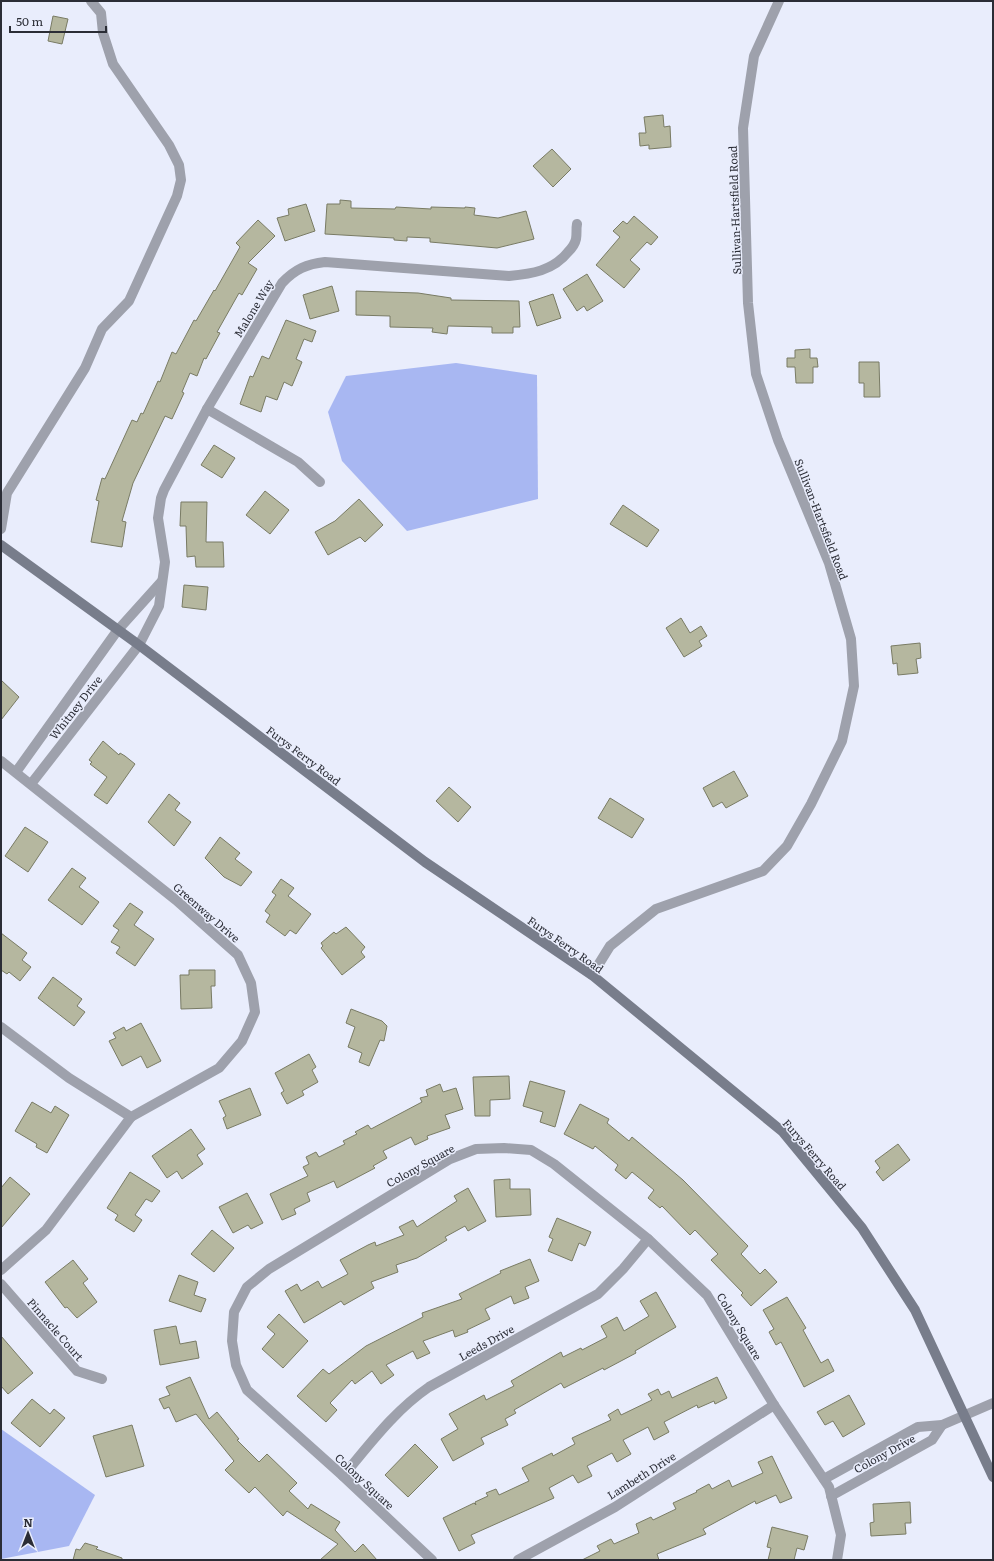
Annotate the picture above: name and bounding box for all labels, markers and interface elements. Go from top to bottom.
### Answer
scale bar [10,8,106,34]
text: 50 m [16,12,43,30]
street label: Sullivan-Hartsfield Road [724,145,744,275]
street label: Malone Way [229,275,277,340]
street label: Sullivan-Hartsfield Road [791,456,853,582]
street label: Whitney Drive [45,671,105,742]
street label: Furys Ferry Road [263,722,345,788]
street label: Greenway Drive [170,879,244,946]
street label: Furys Ferry Road [525,912,607,976]
street label: Furys Ferry Road [780,1115,851,1193]
street label: Colony Square [383,1140,457,1190]
street label: Colony Square [714,1289,767,1363]
street label: Pinnacle Court [24,1294,88,1364]
street label: Leeds Drive [455,1320,517,1364]
street label: Colony Drive [850,1429,918,1476]
street label: Lambeth Drive [604,1447,679,1503]
street label: Colony Square [332,1449,398,1513]
north arrow [8,1513,48,1553]
text: N [23,1514,33,1530]

